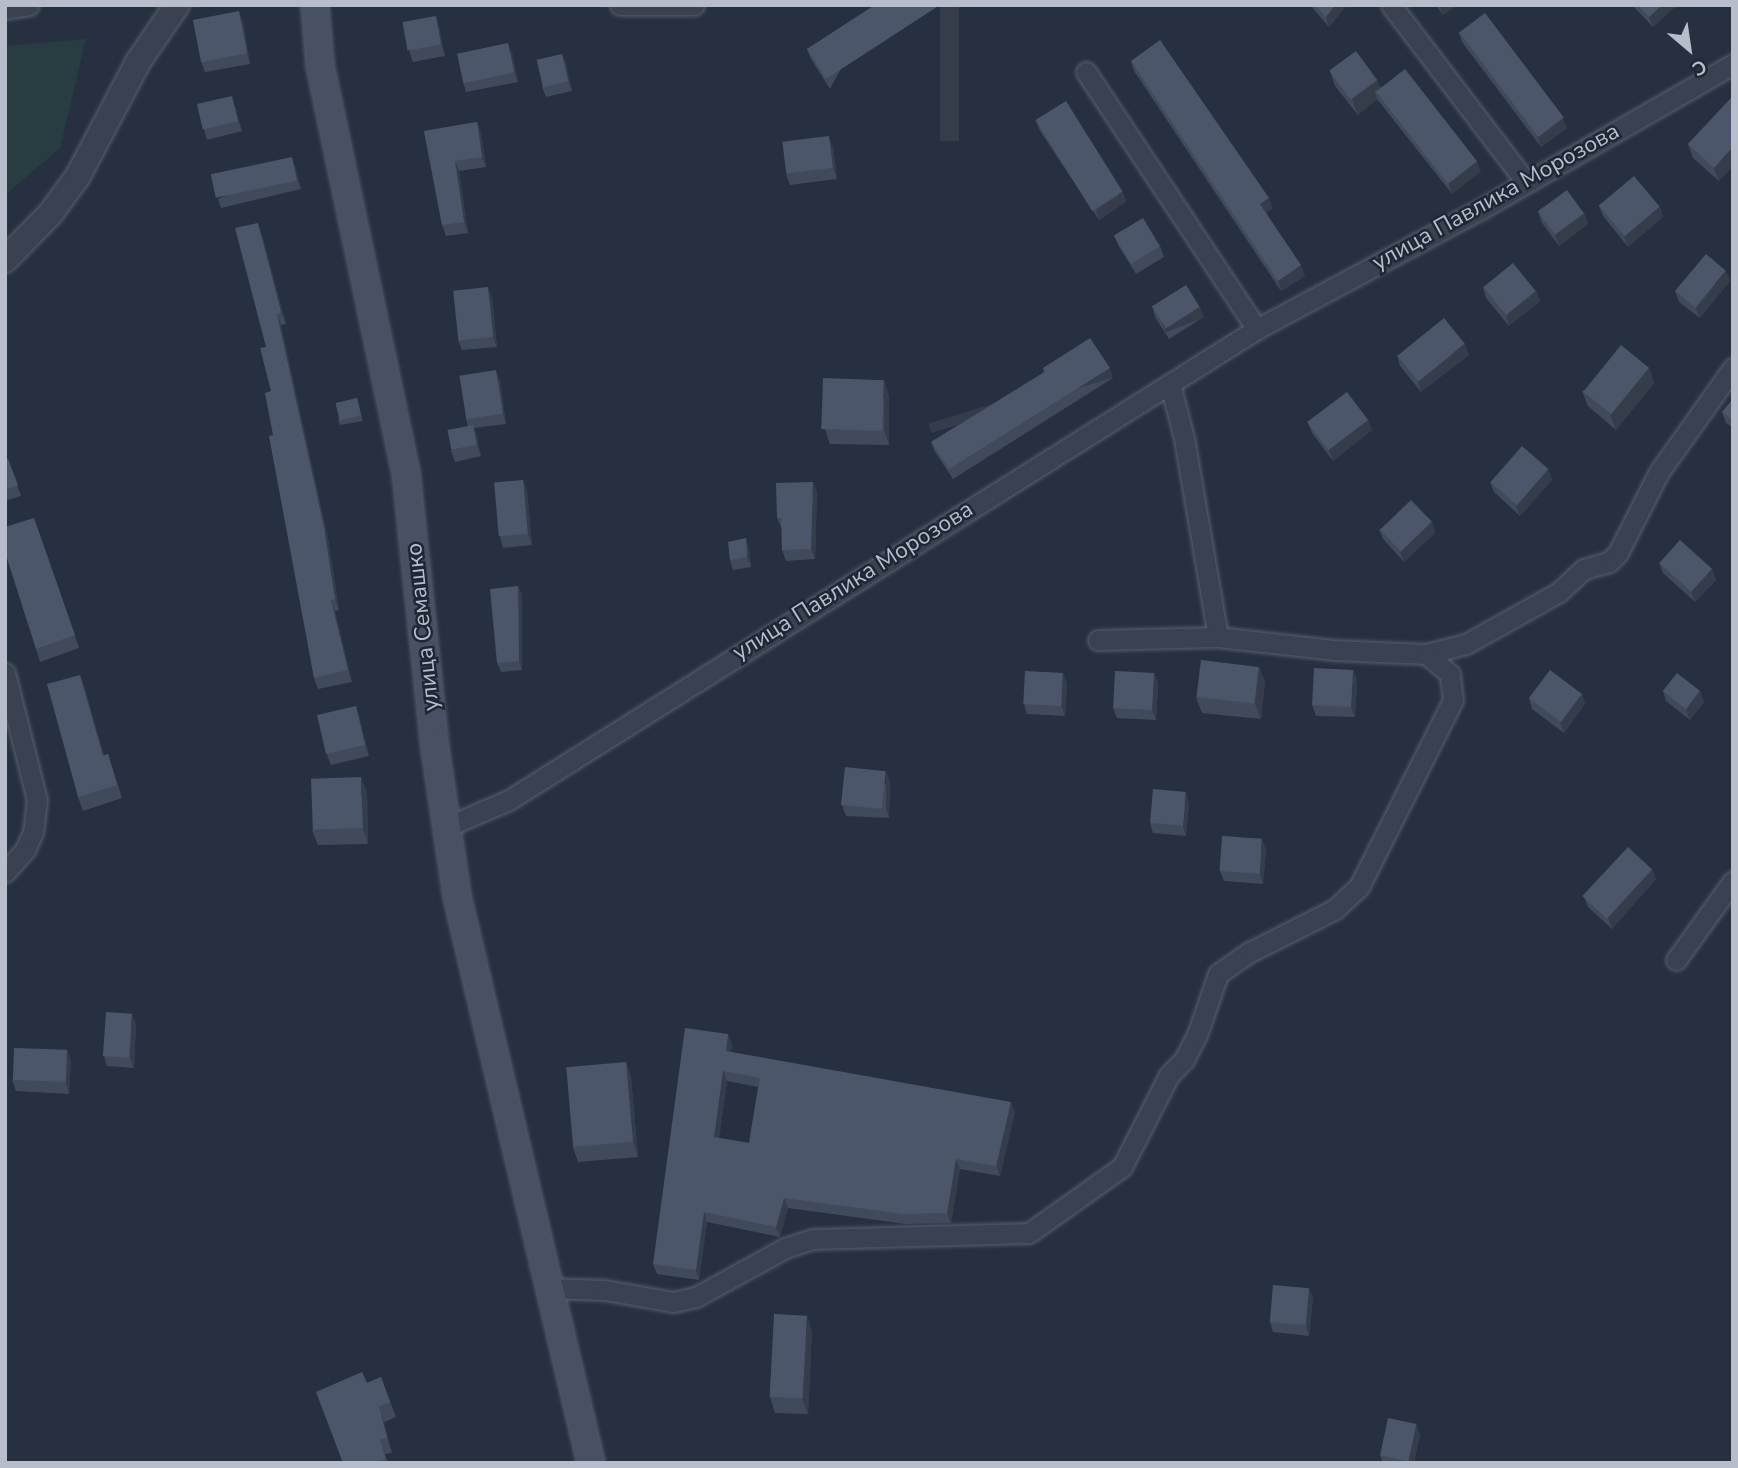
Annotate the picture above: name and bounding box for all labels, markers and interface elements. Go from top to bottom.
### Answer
north arrow [1654,14,1724,84]
text: С [1687,53,1711,82]
street label: улица Павлика Морозова [1368,117,1624,277]
street label: улица Павлика Морозова [728,496,978,666]
street label: улица Семашко [400,542,446,712]

